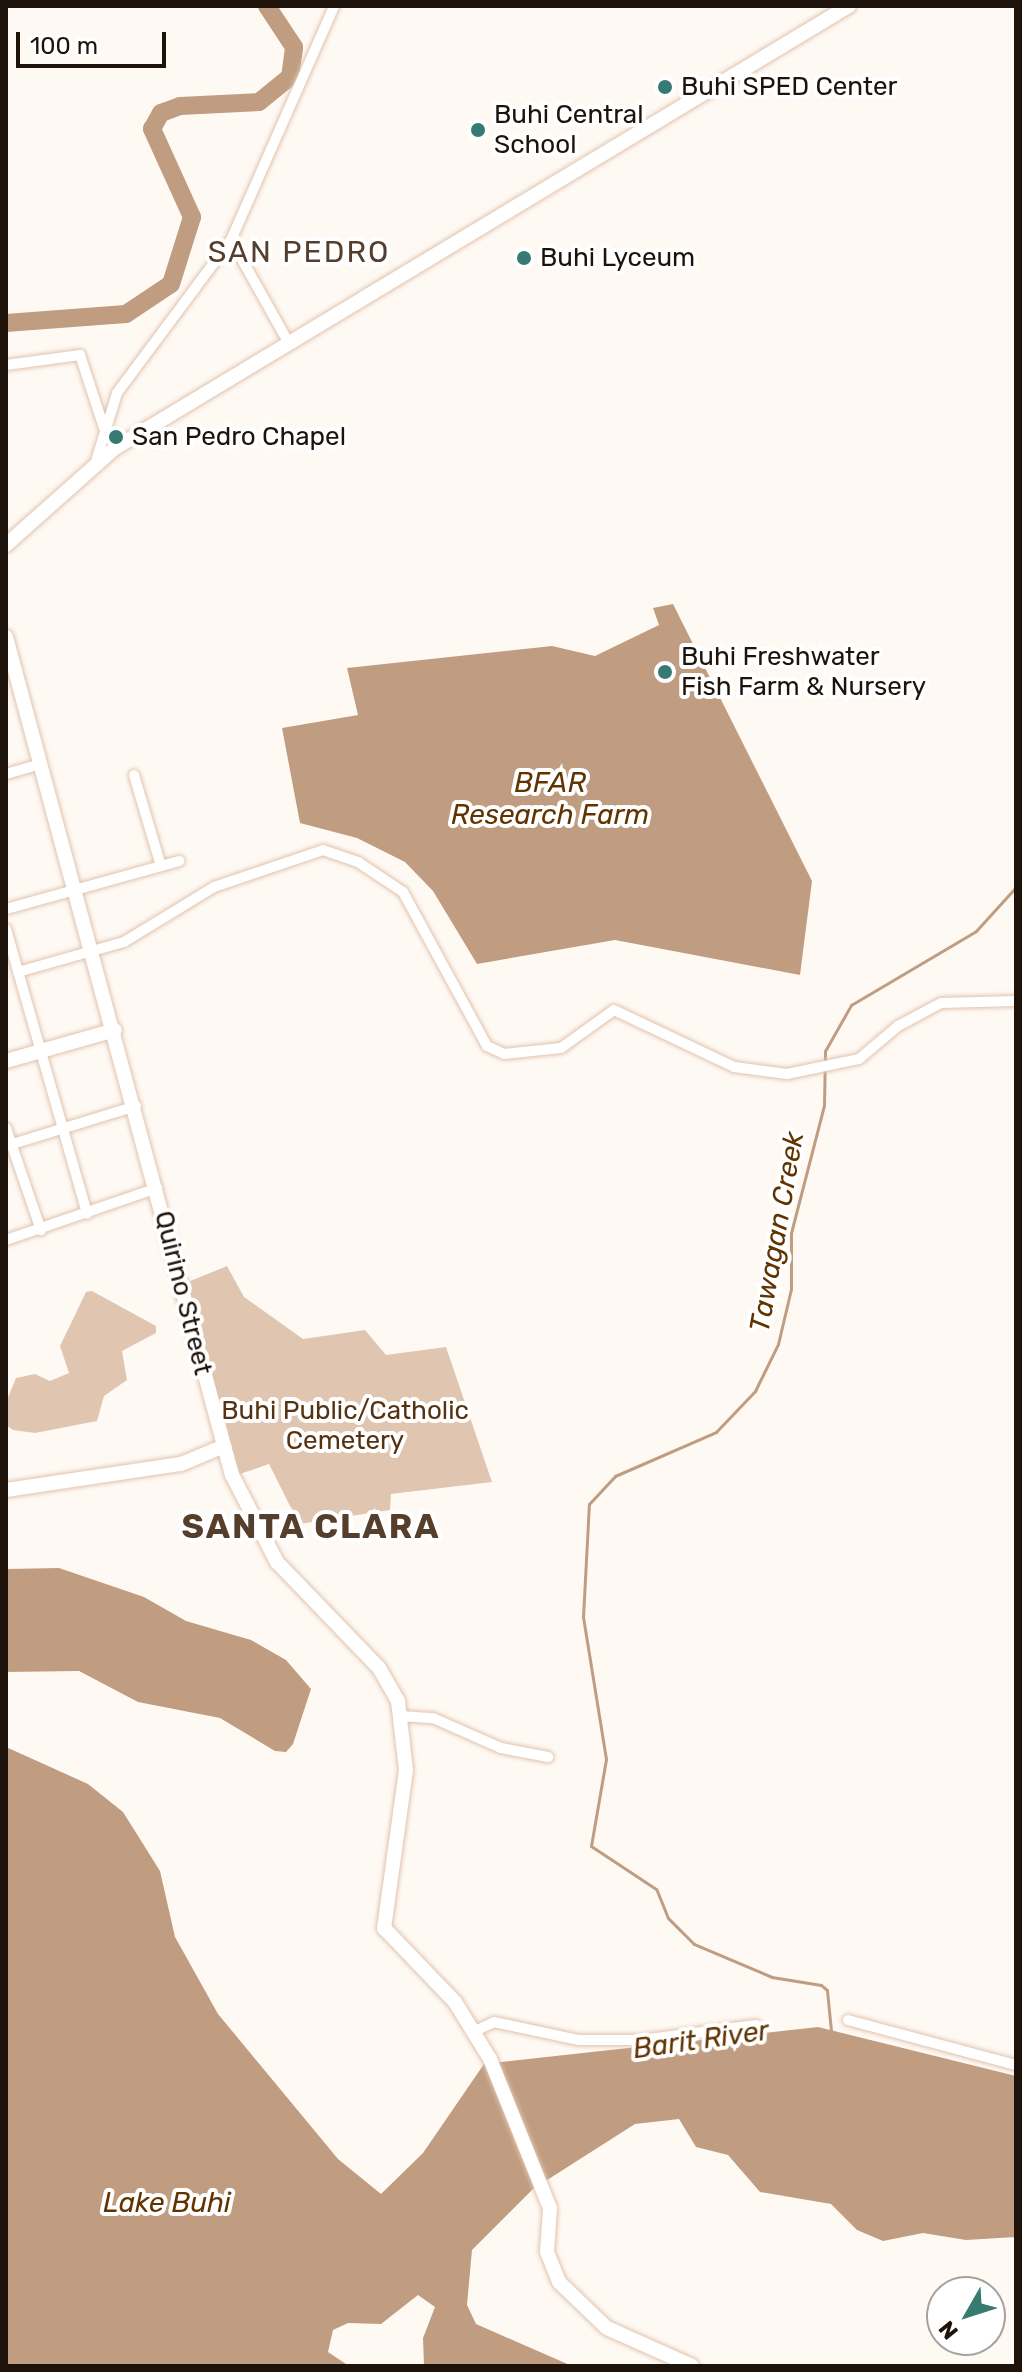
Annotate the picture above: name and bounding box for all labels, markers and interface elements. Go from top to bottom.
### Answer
scale bar [20,16,170,66]
text: 100 m [30,32,98,60]
place label: Buhi SPED Center [681,71,897,103]
marker: Buhi SPED Center [656,78,674,96]
place label: Buhi Central School [494,99,643,160]
marker: Buhi Central School [469,121,487,139]
district label: SAN PEDRO [208,234,390,270]
place label: Buhi Lyceum [540,242,695,274]
marker: Buhi Lyceum [515,249,533,267]
place label: San Pedro Chapel [132,421,346,453]
marker: San Pedro Chapel [107,428,125,446]
place label: Buhi Freshwater Fish Farm & Nursery [681,641,926,702]
marker: Buhi Freshwater Fish Farm & Nursery [656,663,674,681]
water label: BFAR Research Farm [451,766,649,832]
water label: Tawagan Creek [743,1129,811,1335]
street label: Quirino Street [148,1208,218,1378]
park label: Buhi Public/Catholic Cemetery [221,1395,469,1456]
district label: SANTA CLARA [181,1507,441,1547]
water label: Barit River [631,2014,771,2066]
water label: Lake Buhi [103,2186,231,2220]
north arrow [926,2276,1006,2356]
text: N [933,2316,964,2345]

